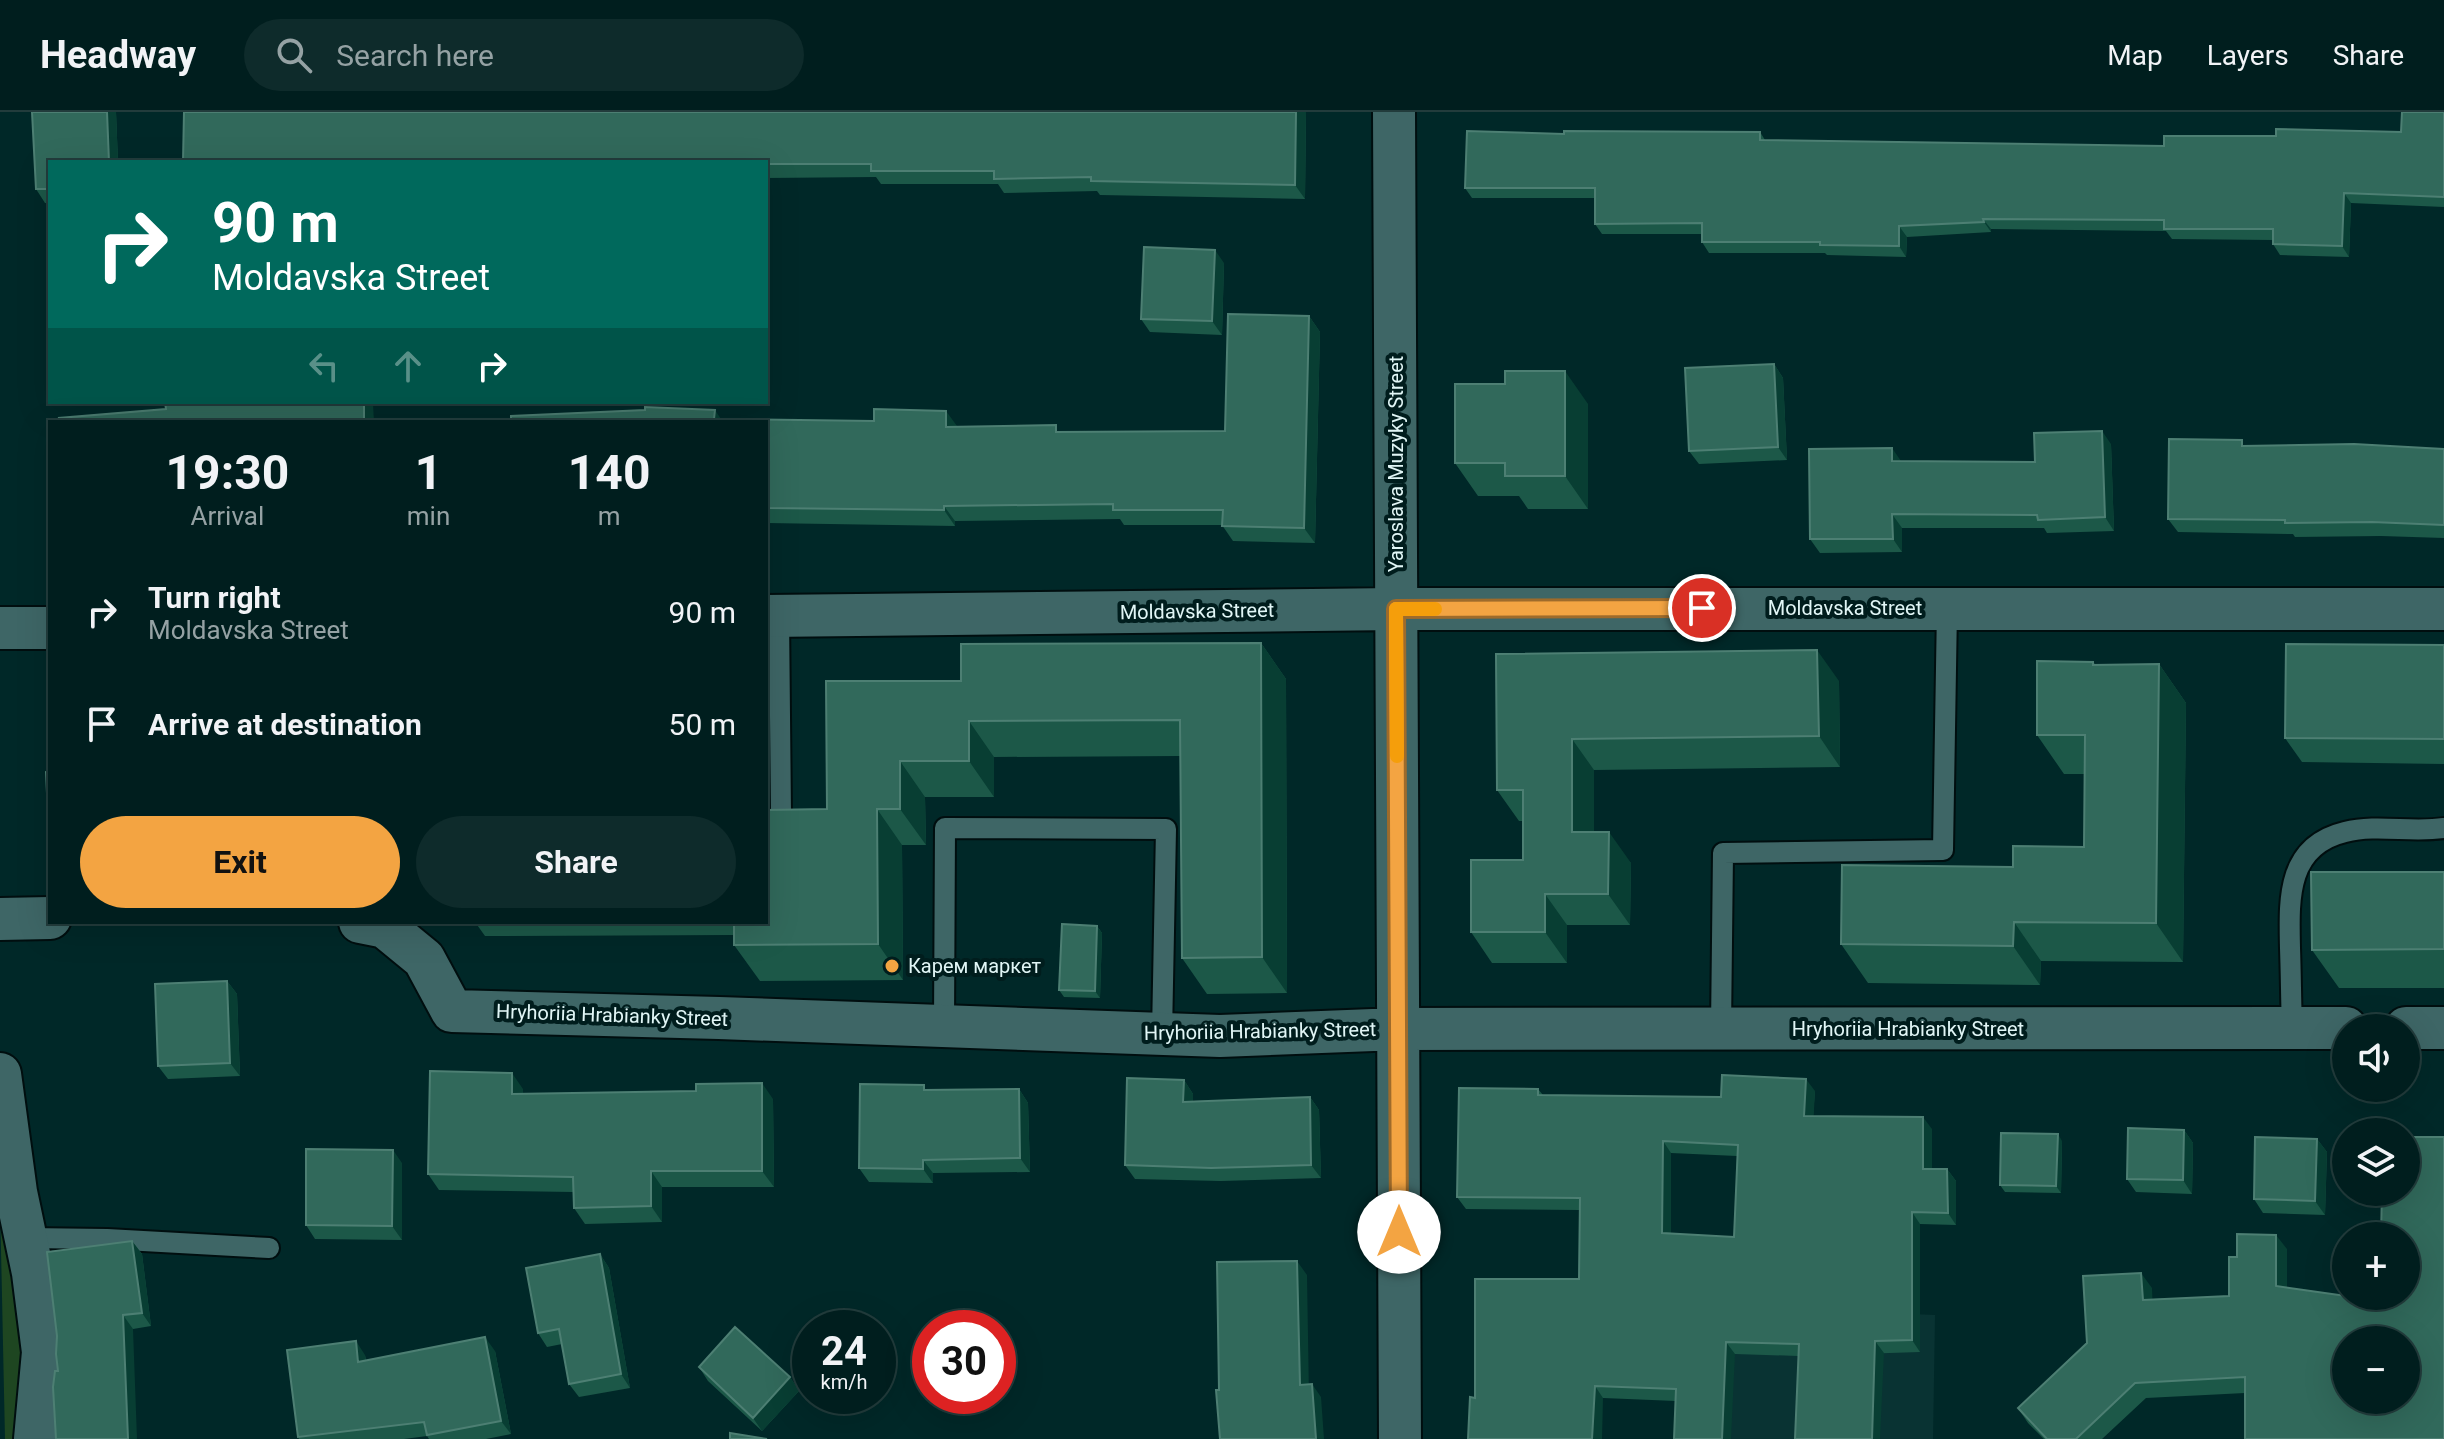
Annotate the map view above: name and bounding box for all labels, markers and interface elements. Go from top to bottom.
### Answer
search box [244,19,804,91]
text: Headway [40,33,196,77]
icon: search [272,33,316,77]
text: Search here [336,38,494,73]
text: Map [2107,39,2163,72]
text: Layers [2207,39,2289,72]
text: Share [2333,39,2404,72]
text: 90 m [212,190,339,256]
icon: right [80,192,184,296]
text: Moldavska Street [212,257,490,299]
icon: left [302,344,346,388]
icon: ahead [386,344,430,388]
icon: right [470,344,514,388]
street label: Yaroslava Muzyky Street [1384,356,1408,572]
text: 19:30 [166,444,289,501]
text: 1 [415,444,442,501]
text: 140 [568,444,650,501]
text: Arrival [191,501,264,531]
text: min [407,501,450,531]
text: m [598,501,621,531]
pin [1668,574,1736,642]
text: Turn right [148,580,281,615]
icon: arrive [1680,586,1724,630]
icon: right [80,590,124,634]
text: 90 m [669,595,736,630]
street label: Moldavska Street [1768,596,1922,620]
street label: Moldavska Street [1120,598,1274,624]
text: Moldavska Street [148,615,349,645]
icon: arrive [80,702,124,746]
text: Arrive at destination [148,707,422,742]
text: 50 m [669,707,736,742]
button: Exit [80,816,400,908]
button: Share [416,816,736,908]
place label: Карем маркет [908,954,1041,978]
marker: Карем маркет [883,957,901,975]
street label: Hryhoriia Hrabianky Street [495,999,729,1031]
map controls [2332,1014,2420,1414]
button: sound [2332,1014,2420,1102]
street label: Hryhoriia Hrabianky Street [1144,1017,1376,1045]
street label: Hryhoriia Hrabianky Street [1792,1017,2024,1041]
button: layers [2332,1118,2420,1206]
position arrow [1357,1190,1441,1274]
button: + [2332,1222,2420,1310]
speed limit sign: 30 [912,1310,1016,1414]
button: − [2332,1326,2420,1414]
text: 24 [821,1328,867,1375]
text: km/h [821,1370,867,1394]

